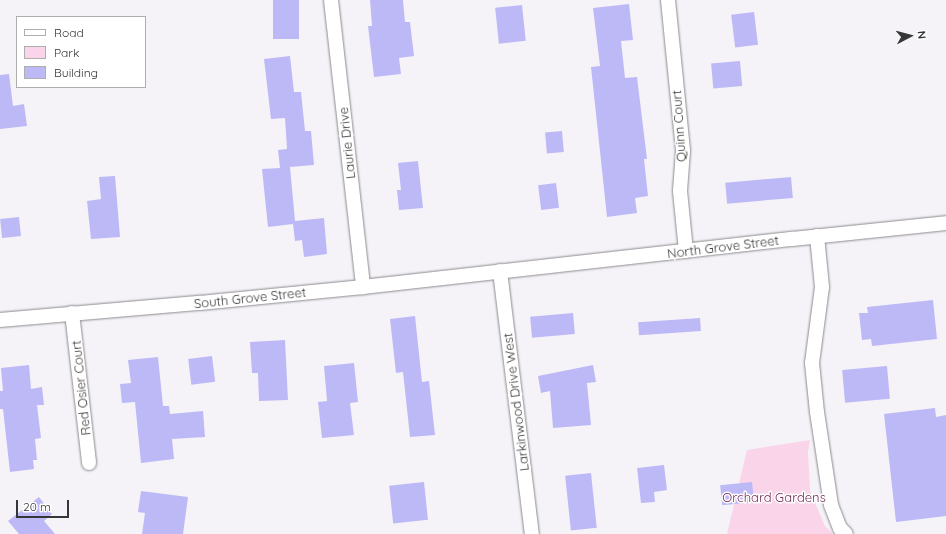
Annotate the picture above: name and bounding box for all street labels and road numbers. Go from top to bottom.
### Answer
street label: Quinn Court [669,90,689,162]
street label: Laurie Drive [335,106,359,180]
street label: North Grove Street [666,232,780,262]
street label: South Grove Street [193,284,307,312]
street label: Larkinwood Drive West [500,332,532,472]
street label: Red Osier Court [68,340,94,436]

